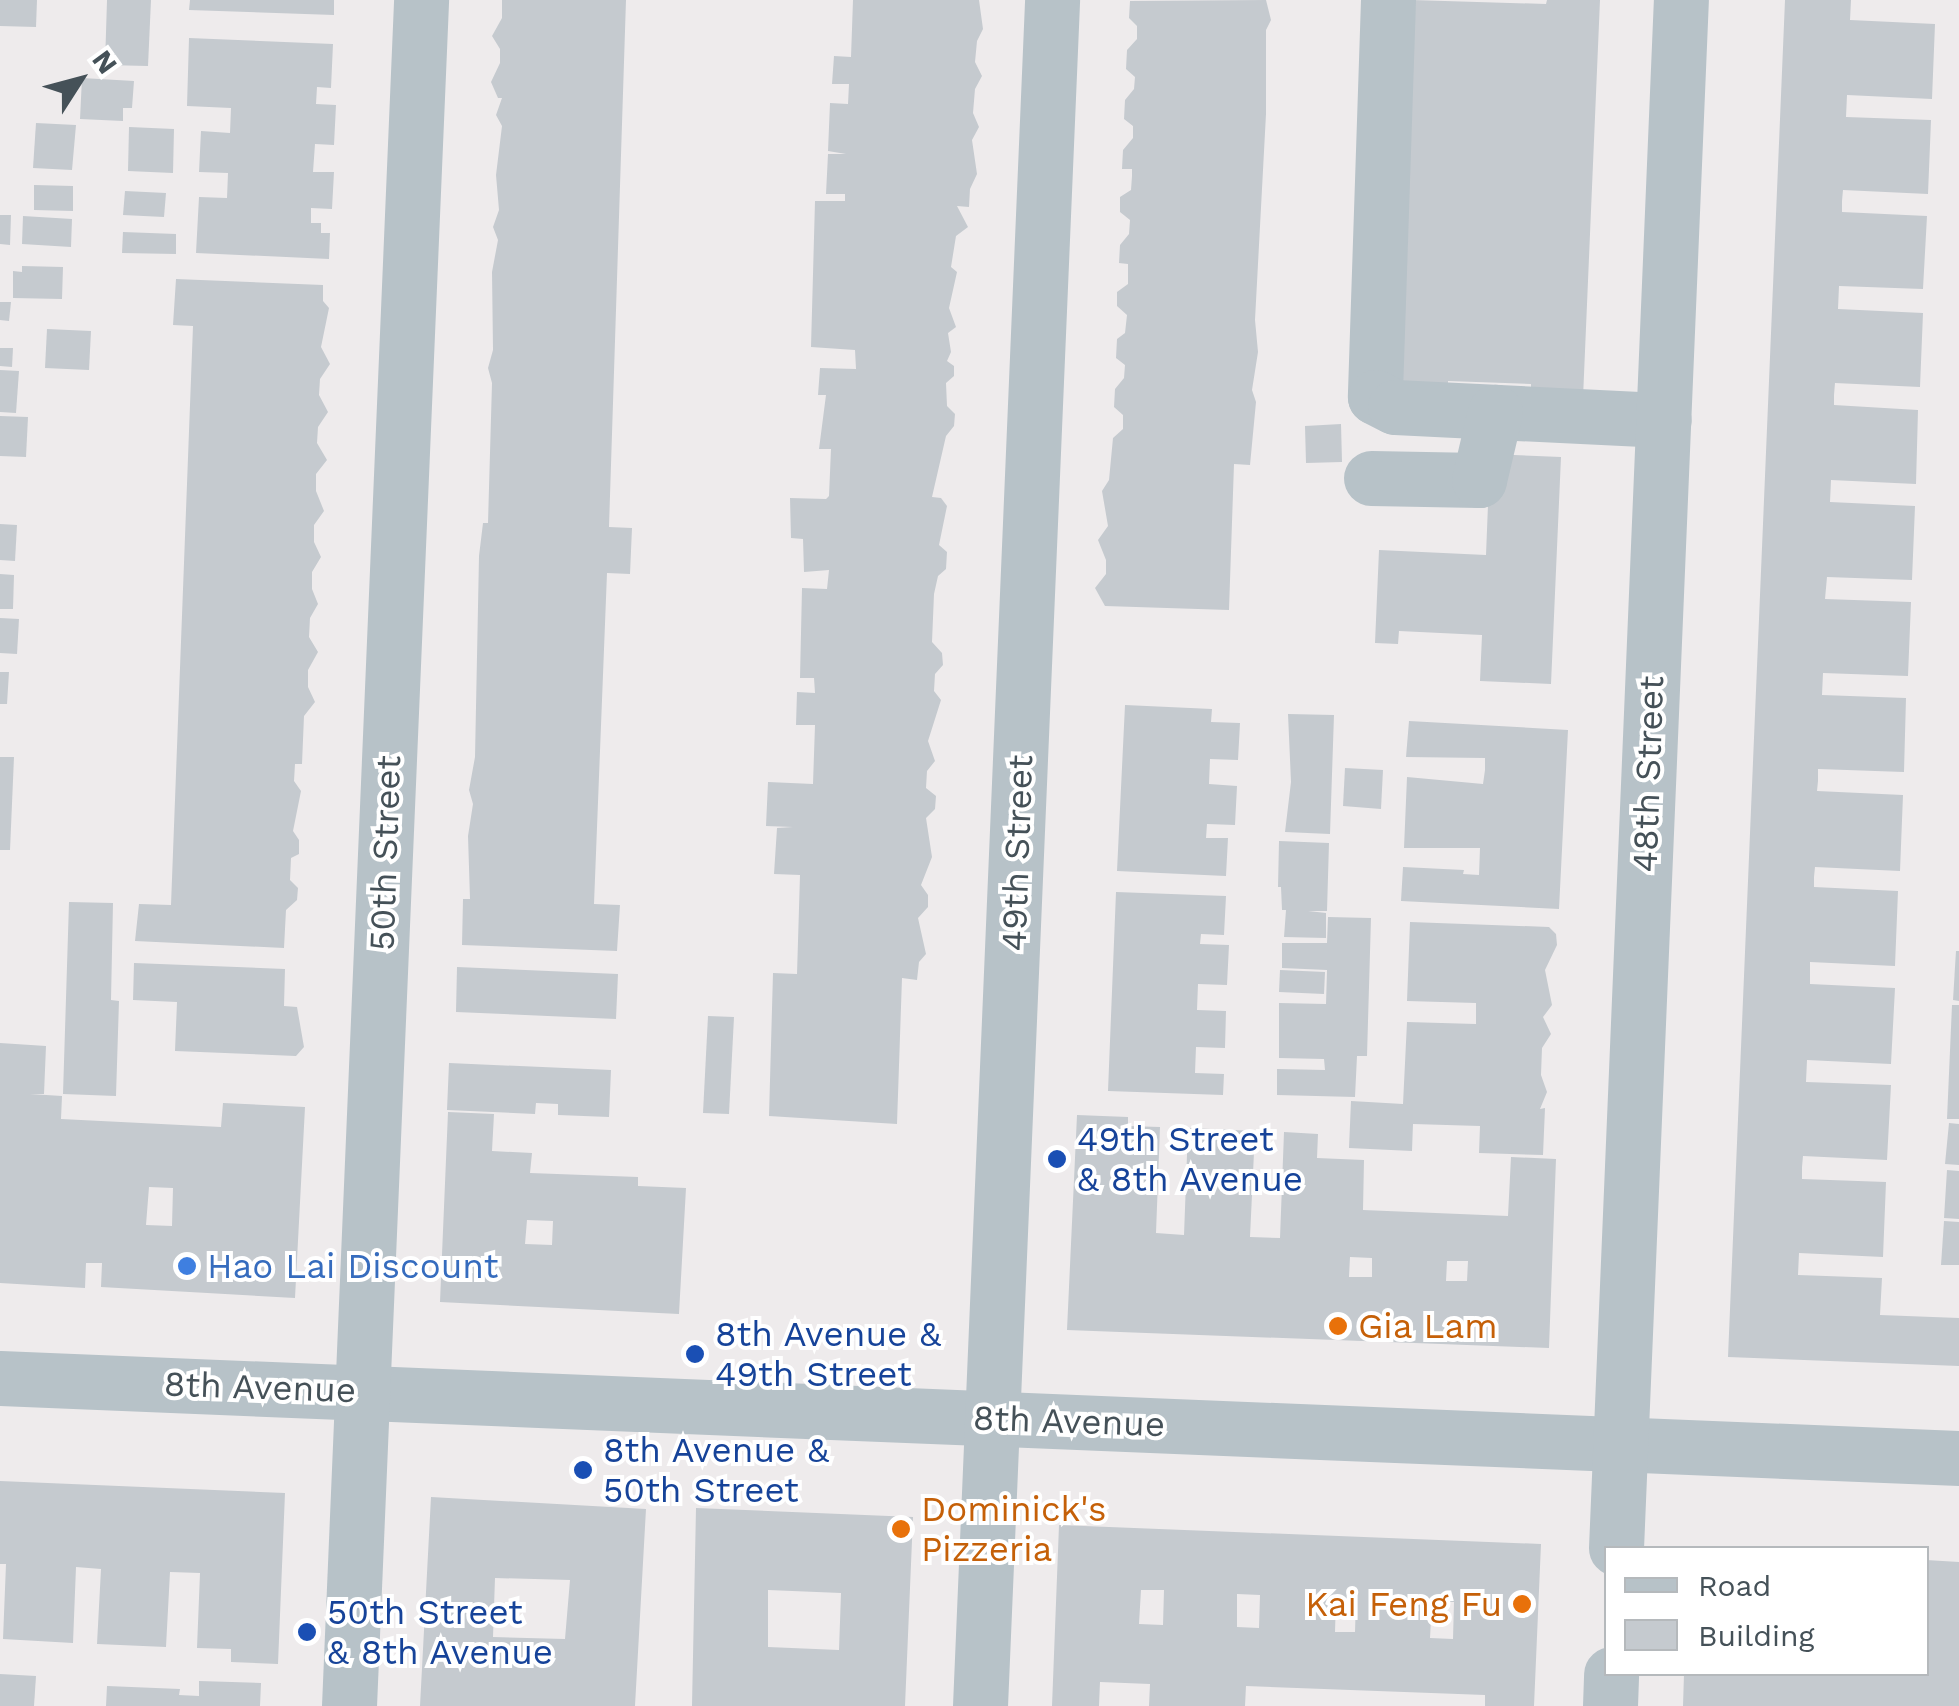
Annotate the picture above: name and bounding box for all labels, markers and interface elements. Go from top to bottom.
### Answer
north arrow [30,30,130,130]
text: N [85,44,124,80]
street label: 48th Street [1624,675,1672,873]
street label: 50th Street [361,754,409,952]
street label: 49th Street [993,754,1041,952]
place label: 49th Street & 8th Avenue [1077,1118,1304,1200]
marker: 49th Street & 8th Avenue [1046,1148,1068,1170]
place label: Hao Lai Discount [207,1245,498,1287]
marker: Hao Lai Discount [176,1255,198,1277]
place label: Gia Lam [1358,1305,1498,1347]
place label: 8th Avenue & 49th Street [715,1313,942,1395]
marker: Gia Lam [1327,1315,1349,1337]
marker: 8th Avenue & 49th Street [684,1343,706,1365]
street label: 8th Avenue [163,1363,357,1411]
street label: 8th Avenue [972,1397,1166,1445]
place label: 8th Avenue & 50th Street [603,1429,830,1511]
marker: 8th Avenue & 50th Street [572,1459,594,1481]
place label: Dominick's Pizzeria [921,1488,1106,1570]
marker: Dominick's Pizzeria [890,1518,912,1540]
legend [1604,1546,1929,1676]
text: Road [1698,1568,1771,1603]
place label: Kai Feng Fu [1305,1583,1502,1625]
place label: 50th Street & 8th Avenue [327,1591,554,1673]
marker: Kai Feng Fu [1511,1593,1533,1615]
text: Building [1698,1618,1815,1653]
marker: 50th Street & 8th Avenue [296,1621,318,1643]

